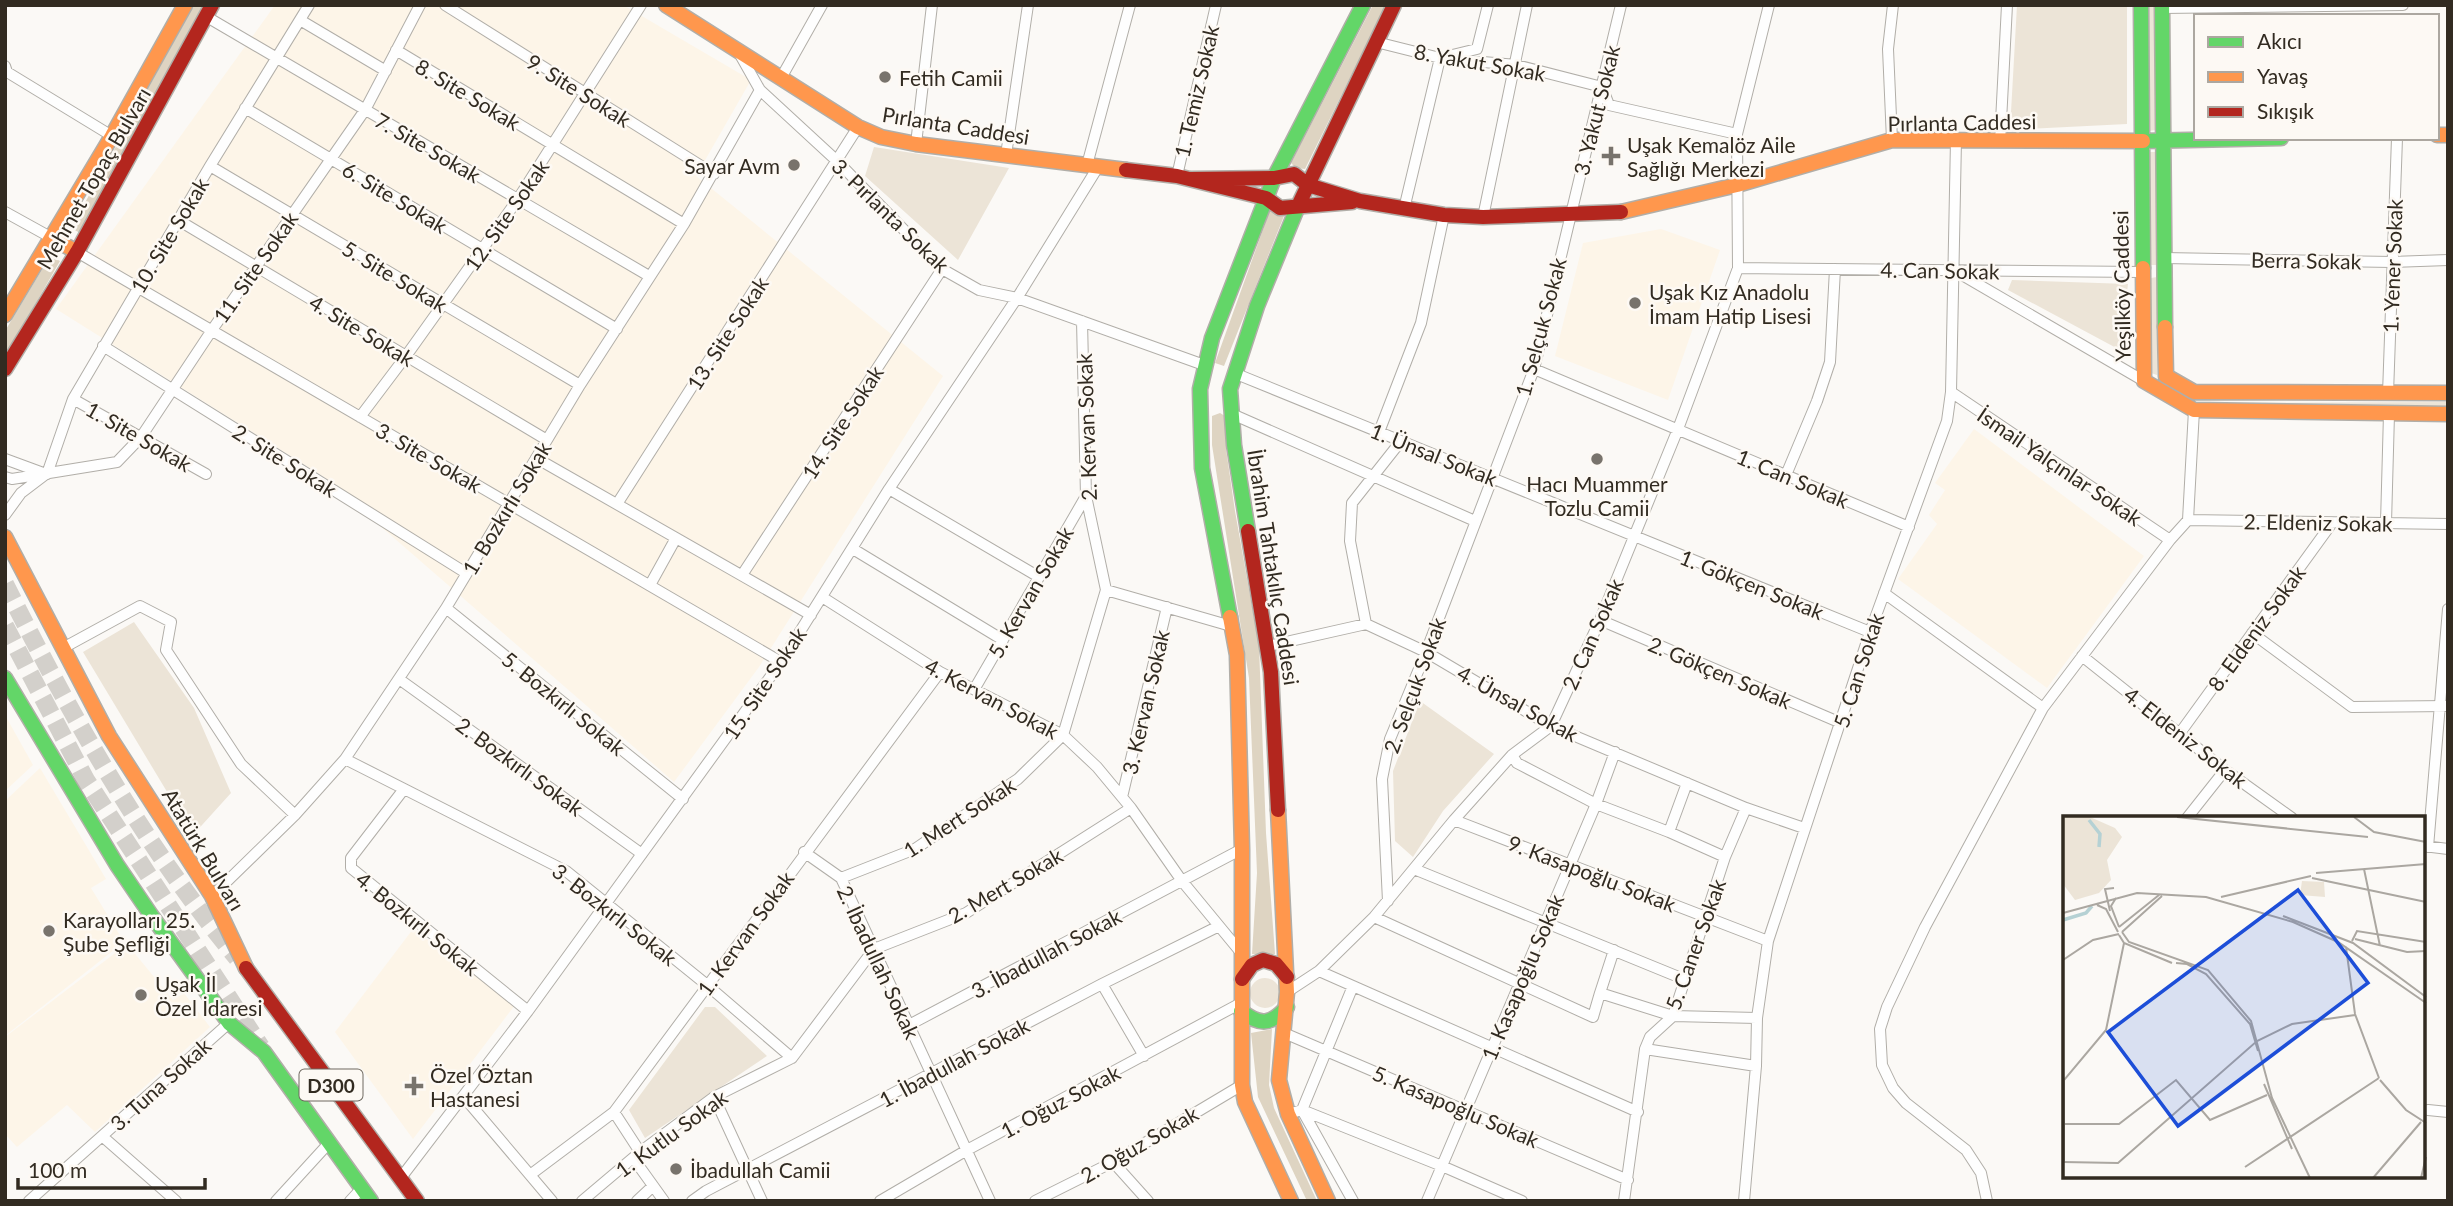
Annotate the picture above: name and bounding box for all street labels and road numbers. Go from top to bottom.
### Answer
street label: 1. Temiz Sokak [1169,22,1223,160]
street label: 8. Yakut Sokak [1412,38,1548,86]
street label: 3. Yakut Sokak [1568,42,1624,178]
street label: 9. Site Sokak [522,48,636,132]
street label: 8. Site Sokak [411,53,525,135]
street label: Mehmet Topaç Bulvarı [31,83,155,273]
street label: Pırlanta Caddesi [881,101,1031,149]
street label: 7. Site Sokak [371,107,486,187]
street label: Pırlanta Caddesi [1887,108,2037,136]
street label: 3. Pırlanta Sokak [827,153,955,277]
street label: 12. Site Sokak [458,154,554,275]
street label: 6. Site Sokak [338,156,452,238]
street label: 10. Site Sokak [125,173,213,297]
street label: 1. Yener Sokak [2377,198,2407,333]
street label: 11. Site Sokak [207,206,303,327]
street label: Yeşilköy Caddesi [2107,210,2135,362]
street label: 5. Site Sokak [338,235,452,317]
street label: Berra Sokak [2251,247,2362,273]
street label: 1. Selçuk Sokak [1509,255,1571,399]
street label: 4. Can Sokak [1880,256,2000,284]
street label: 13. Site Sokak [681,271,773,394]
street label: 4. Site Sokak [305,289,419,371]
street label: 2. Kervan Sokak [1071,353,1101,501]
street label: 14. Site Sokak [796,360,888,483]
street label: 1. Site Sokak [82,396,197,476]
street label: İsmail Yalçınlar Sokak [1973,402,2147,530]
street label: 3. Site Sokak [372,417,487,497]
street label: 1. Ünsal Sokak [1367,417,1501,491]
street label: 2. Site Sokak [228,418,342,502]
street label: 1. Bozkırlı Sokak [456,437,556,579]
street label: 1. Can Sokak [1733,443,1853,513]
street label: İbrahim Tahtakılıç Caddesi [1243,447,1305,687]
street label: 2. Eldeniz Sokak [2243,508,2393,536]
street label: 5. Kervan Sokak [982,522,1078,662]
street label: 1. Gökçen Sokak [1677,544,1828,624]
street label: 8. Eldeniz Sokak [2202,560,2310,696]
street label: 2. Can Sokak [1556,574,1628,693]
street label: 5. Can Sokak [1828,609,1888,730]
street label: 2. Selçuk Sokak [1378,613,1450,756]
street label: 15. Site Sokak [717,622,811,744]
street label: 3. Kervan Sokak [1116,627,1174,777]
street label: 2. Gökçen Sokak [1645,631,1795,713]
street label: 5. Bozkırlı Sokak [498,646,631,760]
street label: 4. Kervan Sokak [921,652,1063,744]
street label: 4. Ünsal Sokak [1453,660,1583,747]
street label: 4. Eldeniz Sokak [2120,681,2253,793]
street label: 2. Bozkırlı Sokak [452,712,589,821]
street label: 1. Mert Sokak [898,771,1020,862]
street label: Atatürk Bulvarı [158,783,250,915]
street label: 9. Kasapoğlu Sokak [1504,829,1680,917]
street label: 2. Mert Sokak [943,842,1067,928]
street label: 3. Bozkırlı Sokak [548,858,682,970]
street label: 4. Bozkırlı Sokak [352,866,485,980]
street label: 1. Kervan Sokak [692,866,799,1000]
street label: 5. Caner Sokak [1660,875,1730,1013]
street label: 2. İbadullah Sokak [833,881,926,1043]
street label: 1. Kasapoğlu Sokak [1476,890,1568,1064]
street label: 3. İbadullah Sokak [967,903,1126,1003]
street label: 1. İbadullah Sokak [875,1012,1034,1112]
street label: 3. Tuna Sokak [105,1032,216,1136]
street label: 1. Oğuz Sokak [996,1059,1124,1143]
street label: 5. Kasapoğlu Sokak [1369,1060,1543,1152]
road number: D300 [300,1070,362,1100]
street label: 1. Kutlu Sokak [610,1084,732,1182]
street label: 2. Oğuz Sokak [1076,1100,1203,1188]

